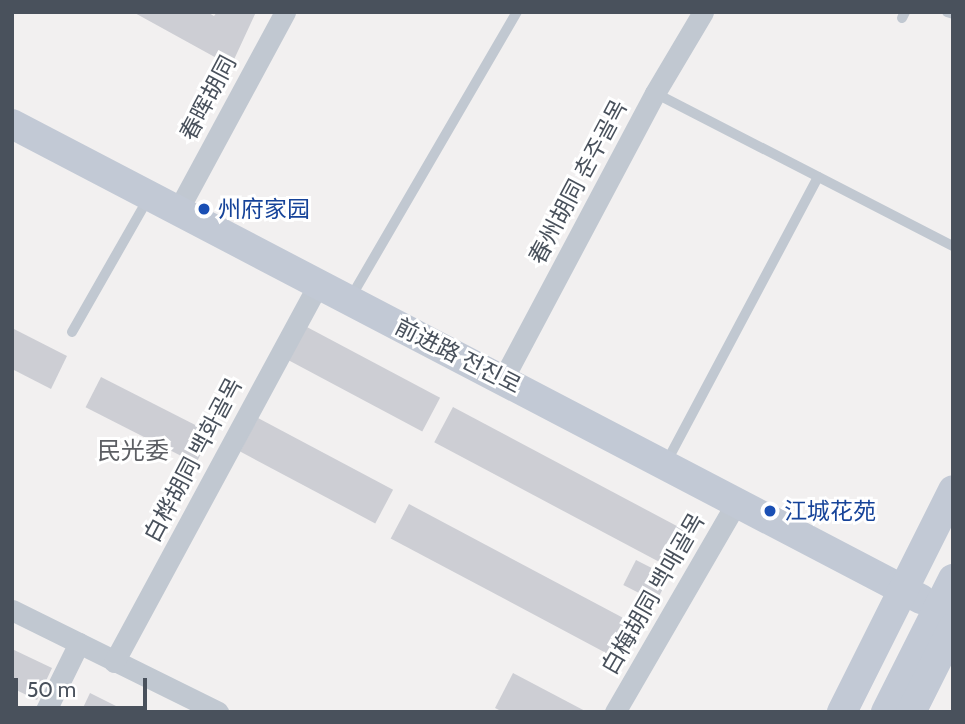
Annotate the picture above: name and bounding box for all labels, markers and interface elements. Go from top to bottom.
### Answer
street label: 春晖胡同 [174,51,242,145]
street label: 春州胡同 춘주골목 [523,95,633,269]
place label: 州府家园 [218,195,310,223]
marker: 州府家园 [196,201,212,217]
street label: 前进路 전진로 [390,312,526,400]
street label: 白桦胡同 백화골목 [138,373,248,547]
district label: 民光委 [97,437,169,465]
place label: 江城花苑 [784,497,876,525]
marker: 江城花苑 [762,503,778,519]
street label: 白梅胡同 백매골목 [596,508,710,680]
scale bar [18,664,150,708]
text: 50 m [27,677,76,702]

